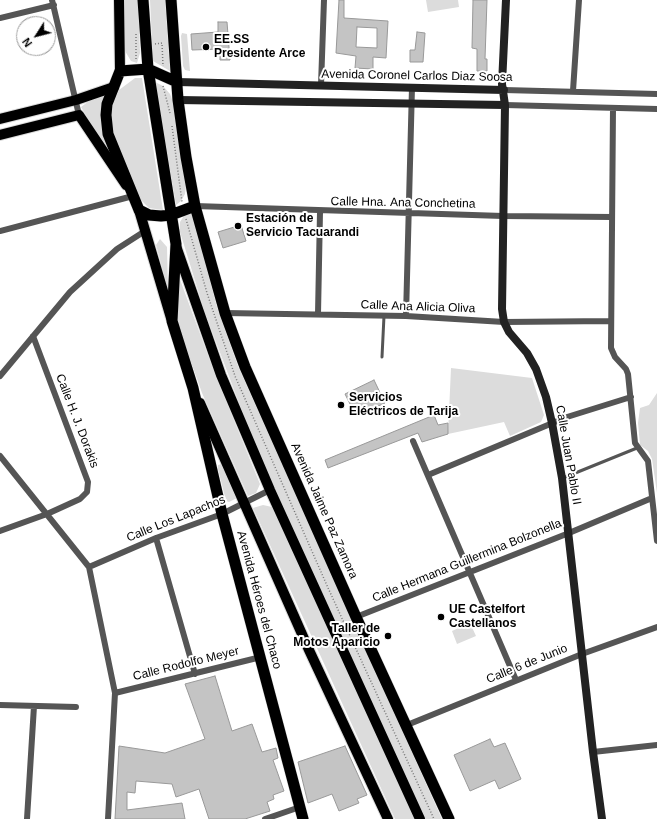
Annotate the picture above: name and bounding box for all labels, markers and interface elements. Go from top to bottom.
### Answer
north arrow [16,16,56,56]
place label: EE.SS Presidente Arce [214,33,305,61]
text: N [20,36,34,49]
marker: EE.SS Presidente Arce [201,42,211,52]
street label: Avenida Coronel Carlos Diaz Soosa [321,67,513,85]
street label: Calle Hna. Ana Conchetina [331,195,475,211]
place label: Estación de Servicio Tacuarandi [246,212,359,240]
marker: Estación de Servicio Tacuarandi [233,221,243,231]
street label: Calle Ana Alicia Oliva [360,298,476,316]
street label: Calle H. J. Dorakis [52,372,102,470]
place label: Servicios Eléctricos de Tarija [349,391,458,419]
marker: Servicios Eléctricos de Tarija [336,400,346,410]
street label: Calle Juan Pablo II [552,404,584,506]
street label: Avenida Jaime Paz Zamora [287,441,361,581]
street label: Calle Los Lapachos [124,493,228,545]
street label: Calle Hermana Guillermina Bolzonella [370,516,564,606]
street label: Avenida Héroes del Chaco [234,529,284,671]
place label: UE Castelfort Castellanos [449,603,525,631]
marker: UE Castelfort Castellanos [436,612,446,622]
place label: Taller de Motos Aparicio [293,622,380,650]
marker: Taller de Motos Aparicio [383,631,393,641]
street label: Calle 6 de Junio [484,641,570,687]
street label: Calle Rodolfo Meyer [132,644,240,684]

